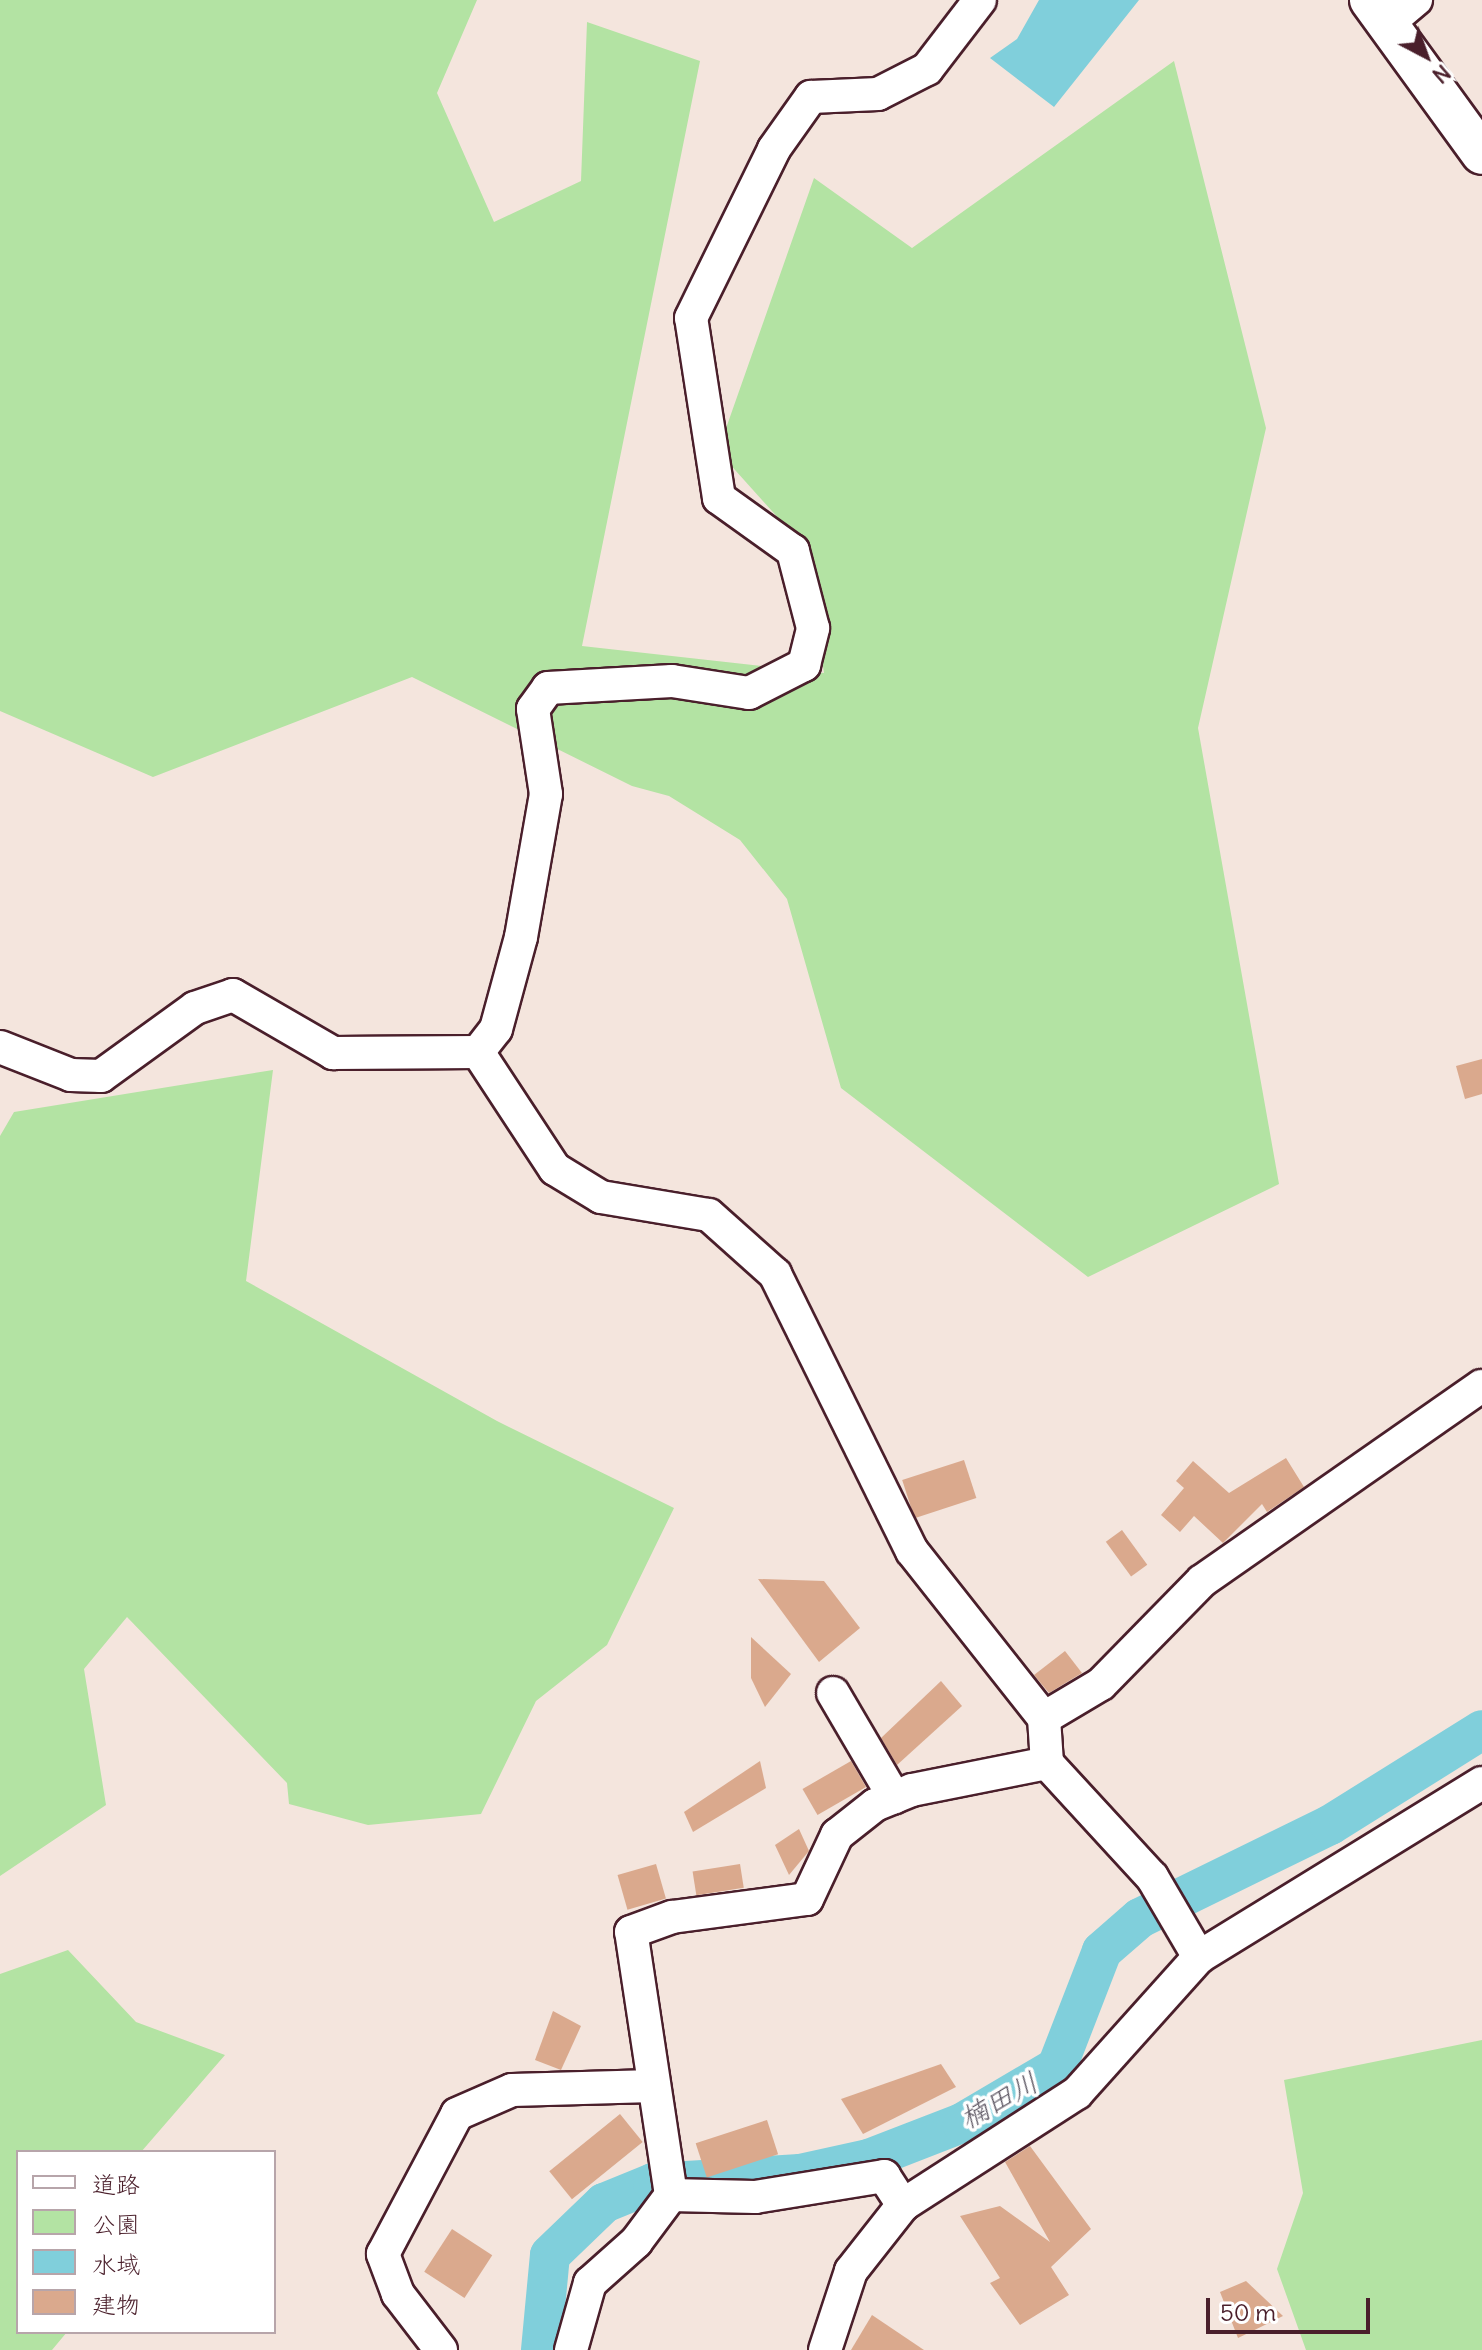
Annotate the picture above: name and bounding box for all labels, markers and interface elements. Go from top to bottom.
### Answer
north arrow [1386,16,1466,96]
text: N [1427,59,1457,90]
water label: 楠田川 [954,2065,1044,2135]
legend [16,2150,276,2334]
text: 道路 [92,2169,140,2199]
text: 公園 [92,2209,140,2239]
text: 水域 [92,2249,140,2279]
scale bar [1210,2282,1374,2332]
text: 建物 [92,2289,140,2319]
text: 50 m [1220,2297,1276,2327]

